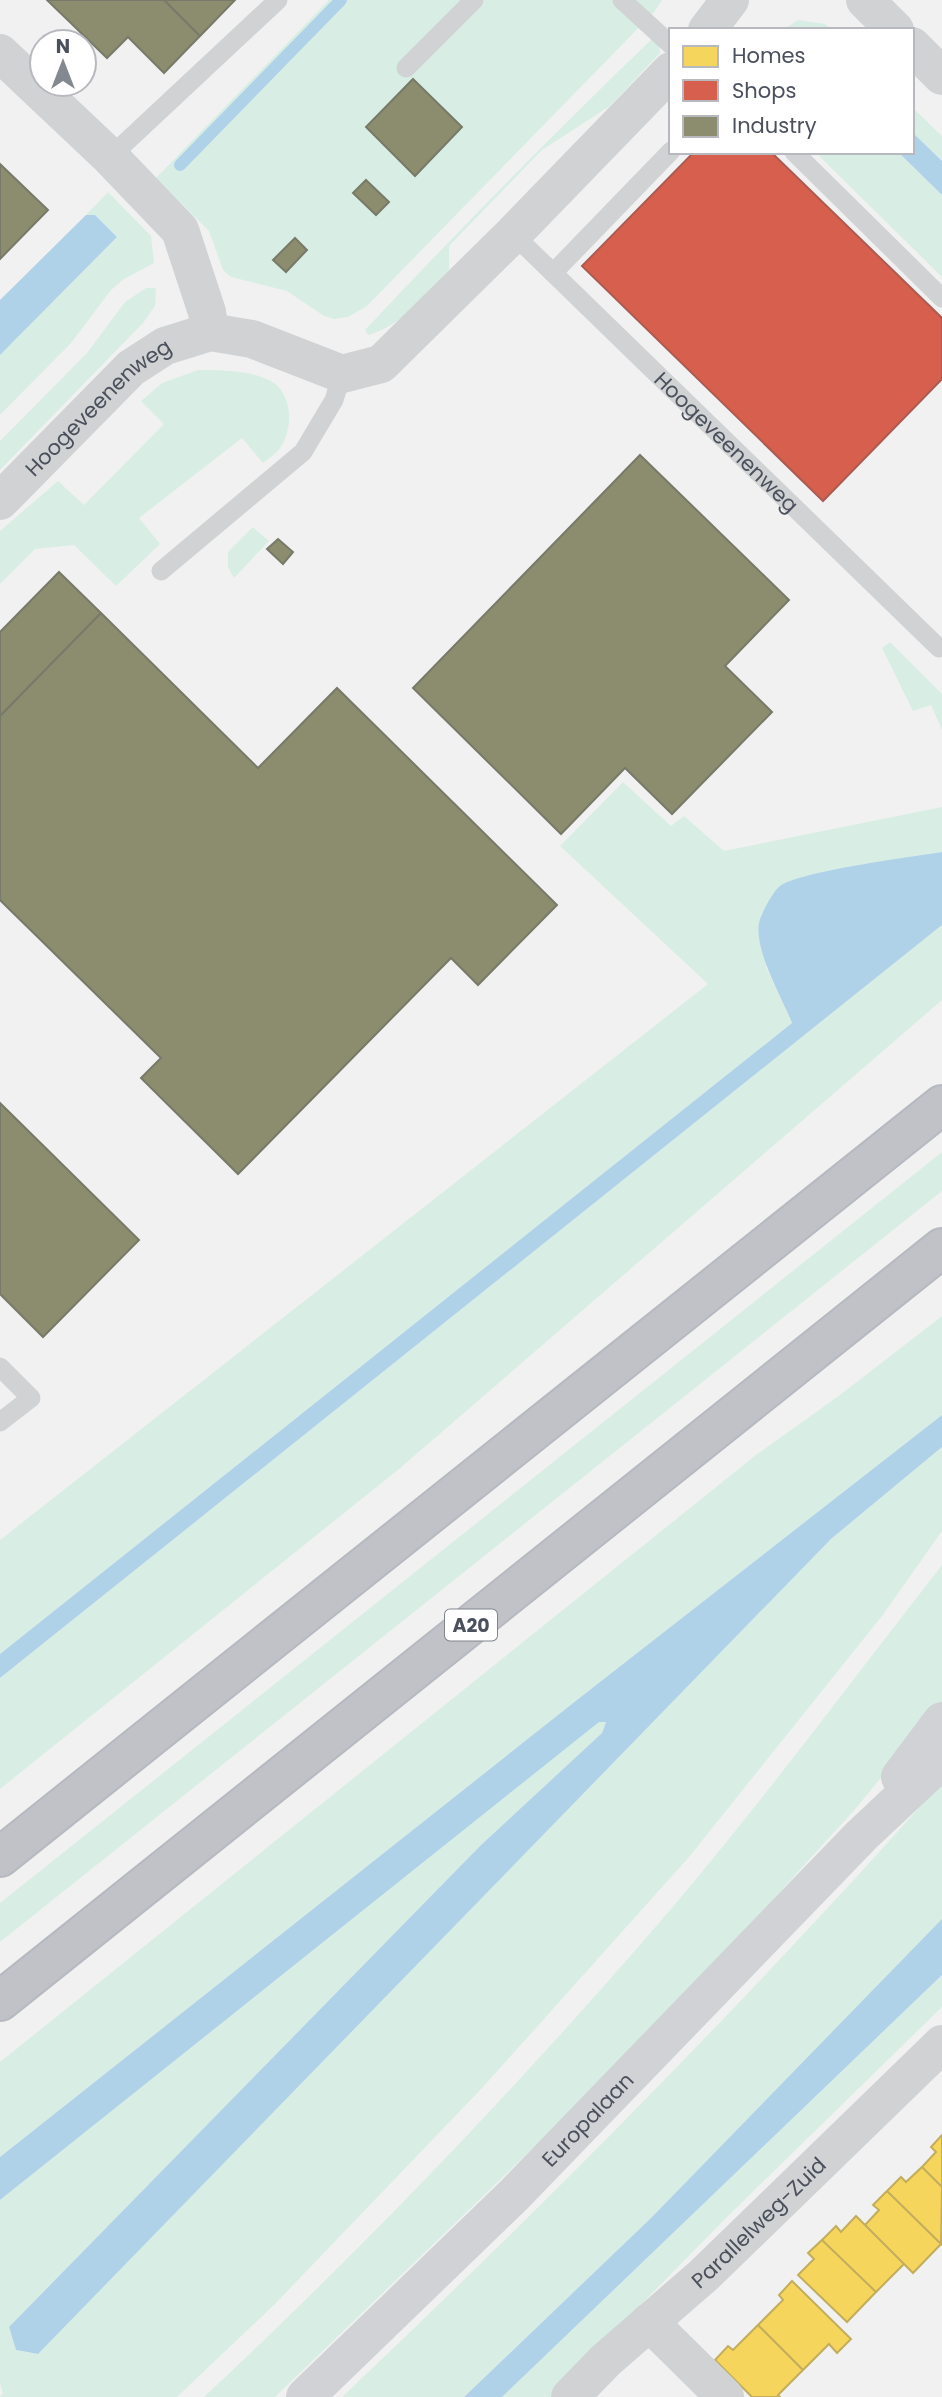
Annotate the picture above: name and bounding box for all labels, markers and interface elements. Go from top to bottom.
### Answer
north arrow [28,28,98,98]
legend [669,28,914,154]
text: N [56,33,70,60]
text: Homes [732,41,806,70]
text: Shops [732,76,796,105]
text: Industry [732,111,817,140]
street label: Hoogeveenenweg [18,331,176,482]
street label: Hoogeveenenweg [648,365,805,519]
road number: A20 [445,1610,497,1640]
street label: Europalaan [535,2066,640,2173]
street label: Parallelweg-Zuid [685,2150,832,2294]

